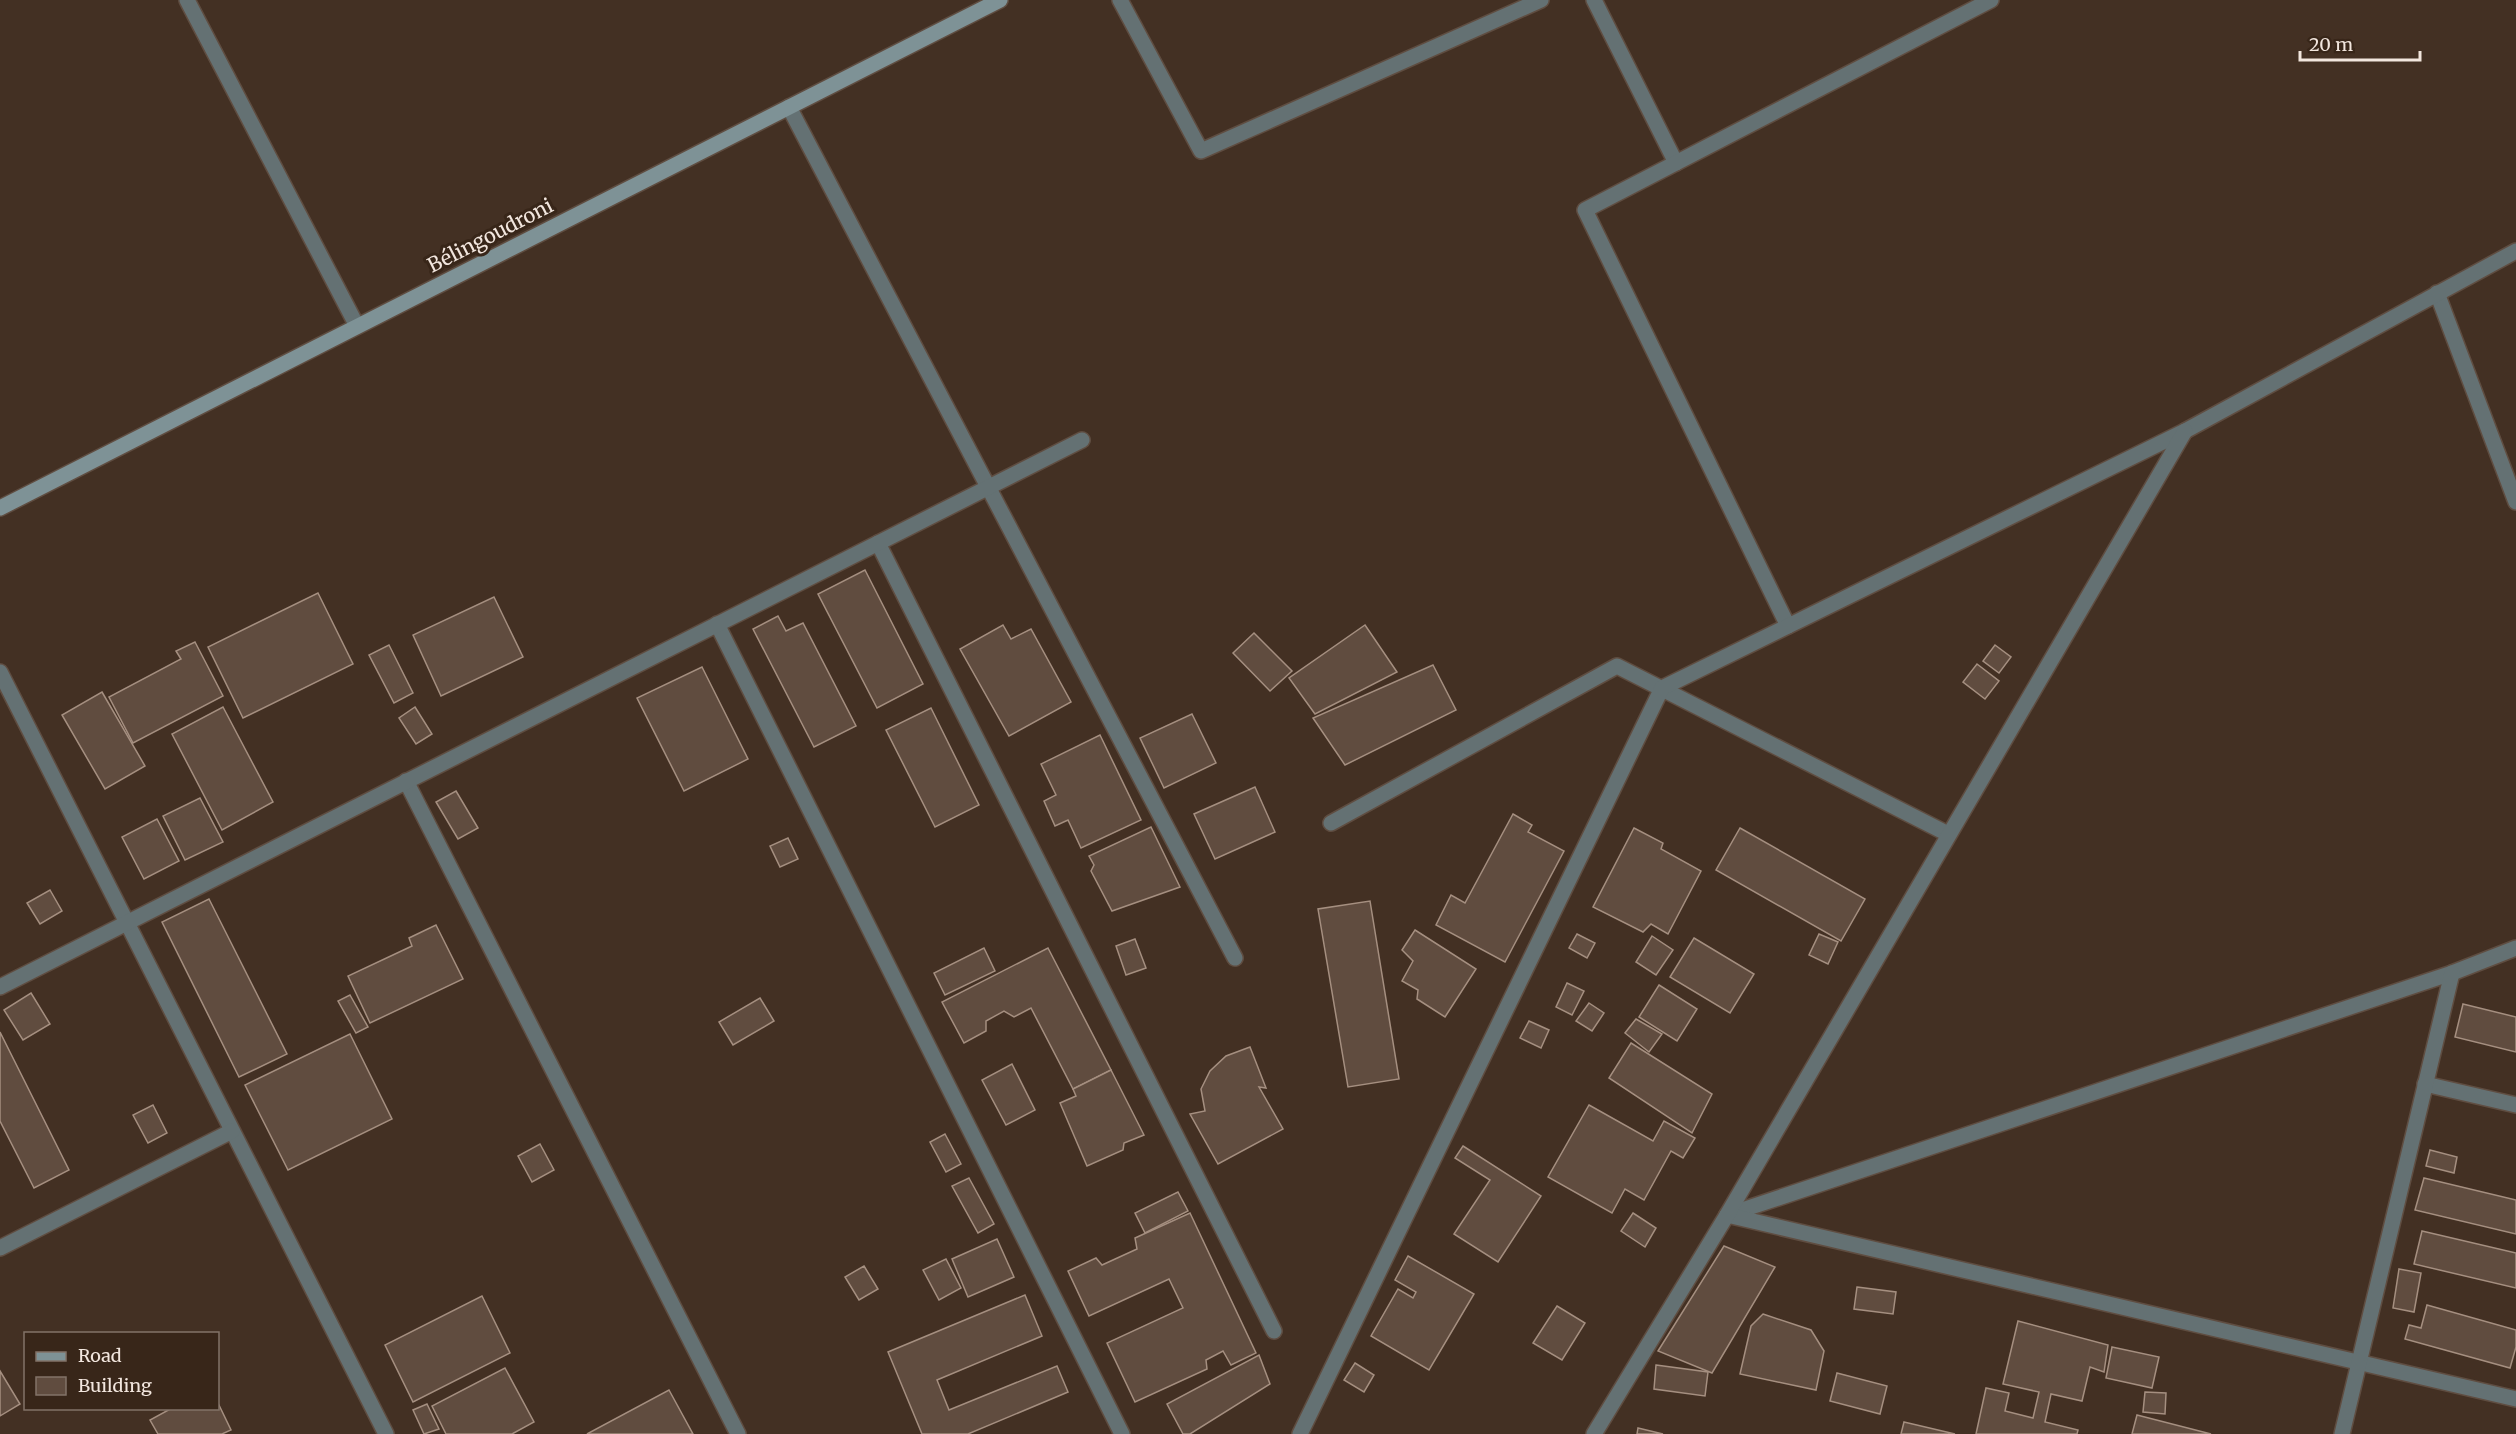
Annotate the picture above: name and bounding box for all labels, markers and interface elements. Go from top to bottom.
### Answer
scale bar [2300,24,2420,62]
text: 20 m [2309,33,2353,56]
street label: Bélingoudroni [423,193,557,277]
legend [24,1332,219,1410]
text: Road [78,1344,122,1367]
text: Building [78,1374,152,1397]

